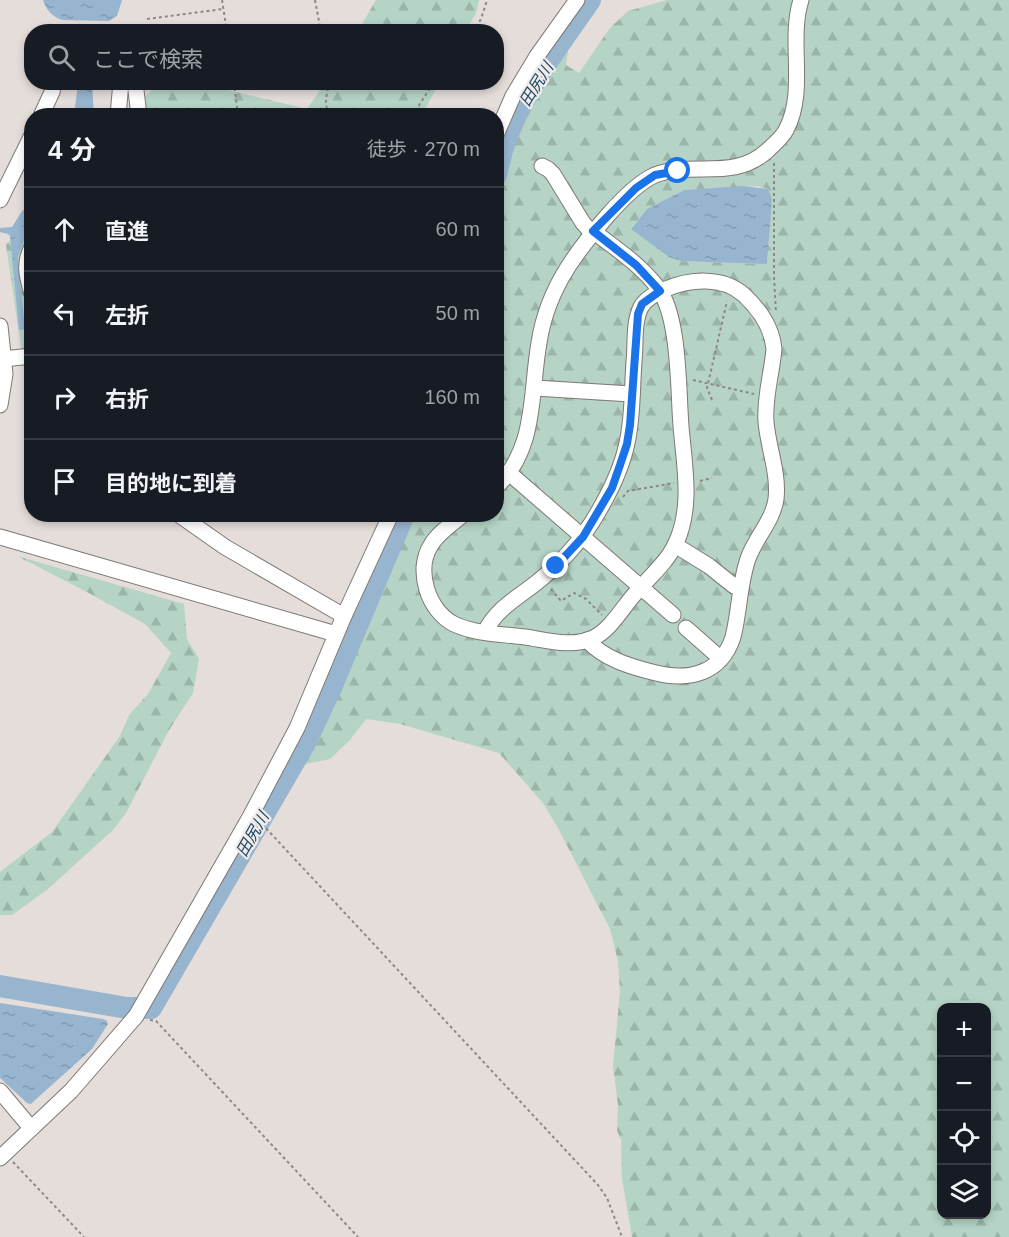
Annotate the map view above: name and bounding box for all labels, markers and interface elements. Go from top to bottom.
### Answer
search box [24,24,504,90]
icon: search [45,41,78,74]
text: ここで検索 [93,47,203,72]
water label: 田尻川 [516,58,557,109]
text: 4 分 [48,135,96,165]
text: 徒歩 · 270 m [367,138,480,160]
route start [664,157,690,183]
icon: ahead [48,213,81,246]
text: 60 m [436,218,480,240]
text: 直進 [105,219,149,244]
icon: left [48,297,81,330]
text: 50 m [436,302,480,324]
text: 左折 [105,303,149,328]
icon: right [48,381,81,414]
text: 160 m [424,386,480,408]
text: 右折 [105,387,149,412]
icon: arrive [48,465,81,498]
text: 目的地に到着 [105,471,237,496]
route end [542,552,568,578]
water label: 田尻川 [233,807,273,859]
map controls [937,1003,991,1219]
button: + [937,1003,991,1057]
button: − [937,1057,991,1111]
button: locate [937,1111,991,1165]
button: layers [937,1165,991,1219]

